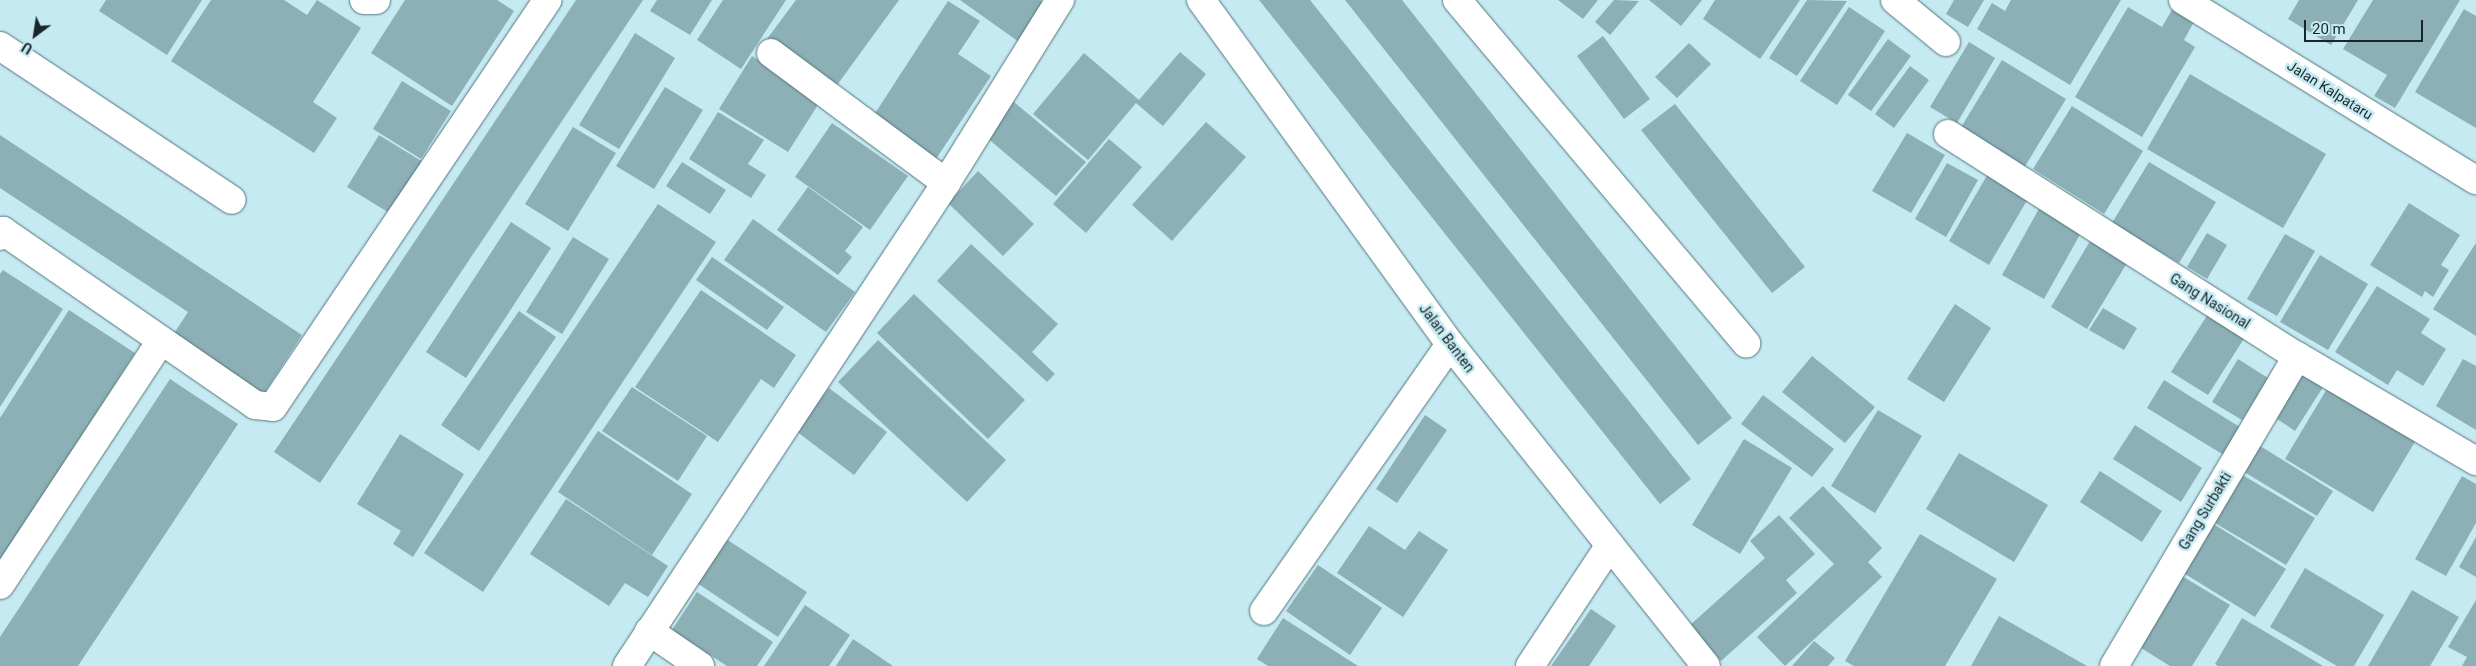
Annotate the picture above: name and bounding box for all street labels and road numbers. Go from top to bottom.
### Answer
street label: Jalan Kalpataru [2284,57,2376,123]
street label: Gang Nasional [2167,270,2253,332]
street label: Jalan Banten [1416,300,1478,376]
street label: Gang Surbakti [2175,469,2235,553]

